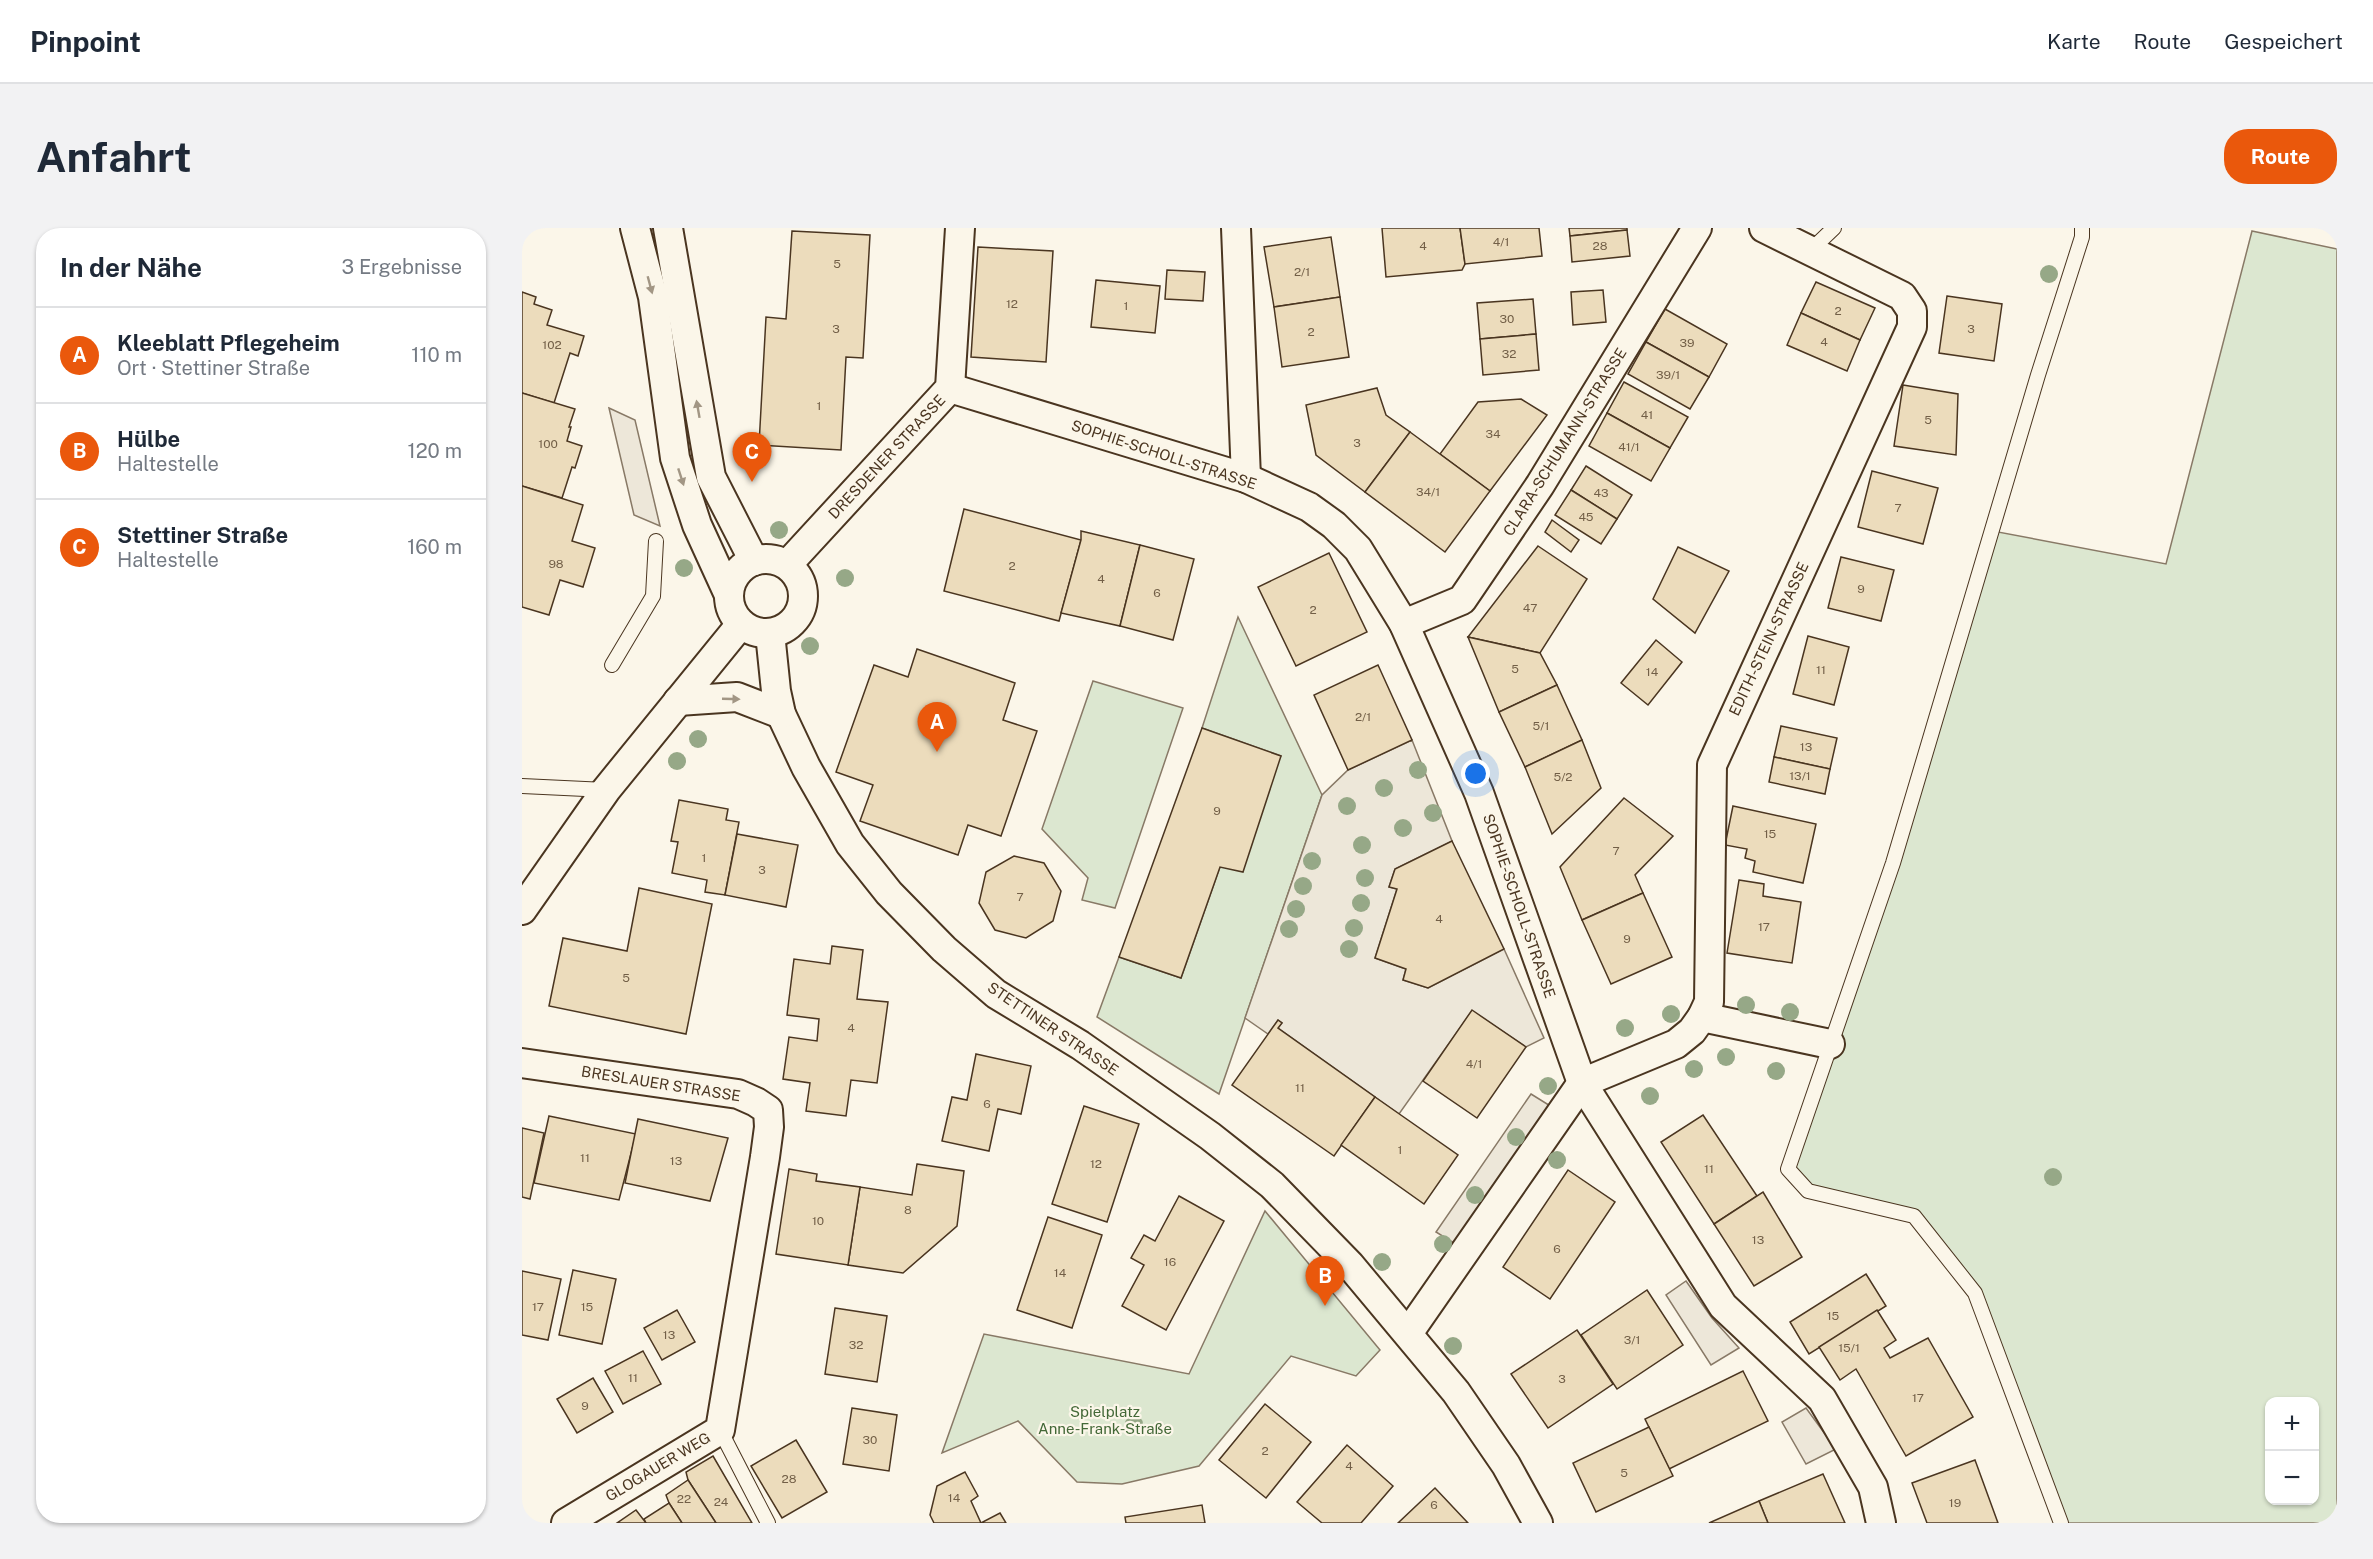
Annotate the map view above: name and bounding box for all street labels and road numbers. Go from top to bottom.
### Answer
street label: CLARA-SCHUMANN-STRASSE [1500,345,1630,539]
street label: DRESDENER STRASSE [825,391,948,522]
street label: SOPHIE-SCHOLL-STRASSE [1069,416,1259,493]
street label: EDITH-STEIN-STRASSE [1725,559,1812,718]
street label: SOPHIE-SCHOLL-STRASSE [1480,811,1559,1000]
street label: STETTINER STRASSE [985,978,1122,1079]
street label: BRESLAUER STRASSE [580,1063,742,1105]
street label: GLOGAUER WEG [602,1429,713,1505]

